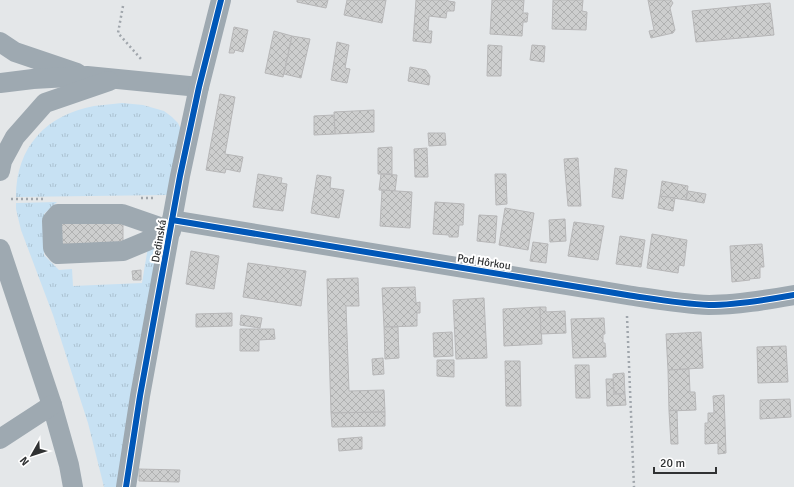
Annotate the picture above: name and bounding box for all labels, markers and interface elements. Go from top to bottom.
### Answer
street label: Dedinská [149,218,169,263]
street label: Pod Hôrkou [456,251,512,273]
north arrow [12,435,52,475]
scale bar [654,449,716,475]
text: N [17,454,32,468]
text: 20 m [660,456,685,471]

